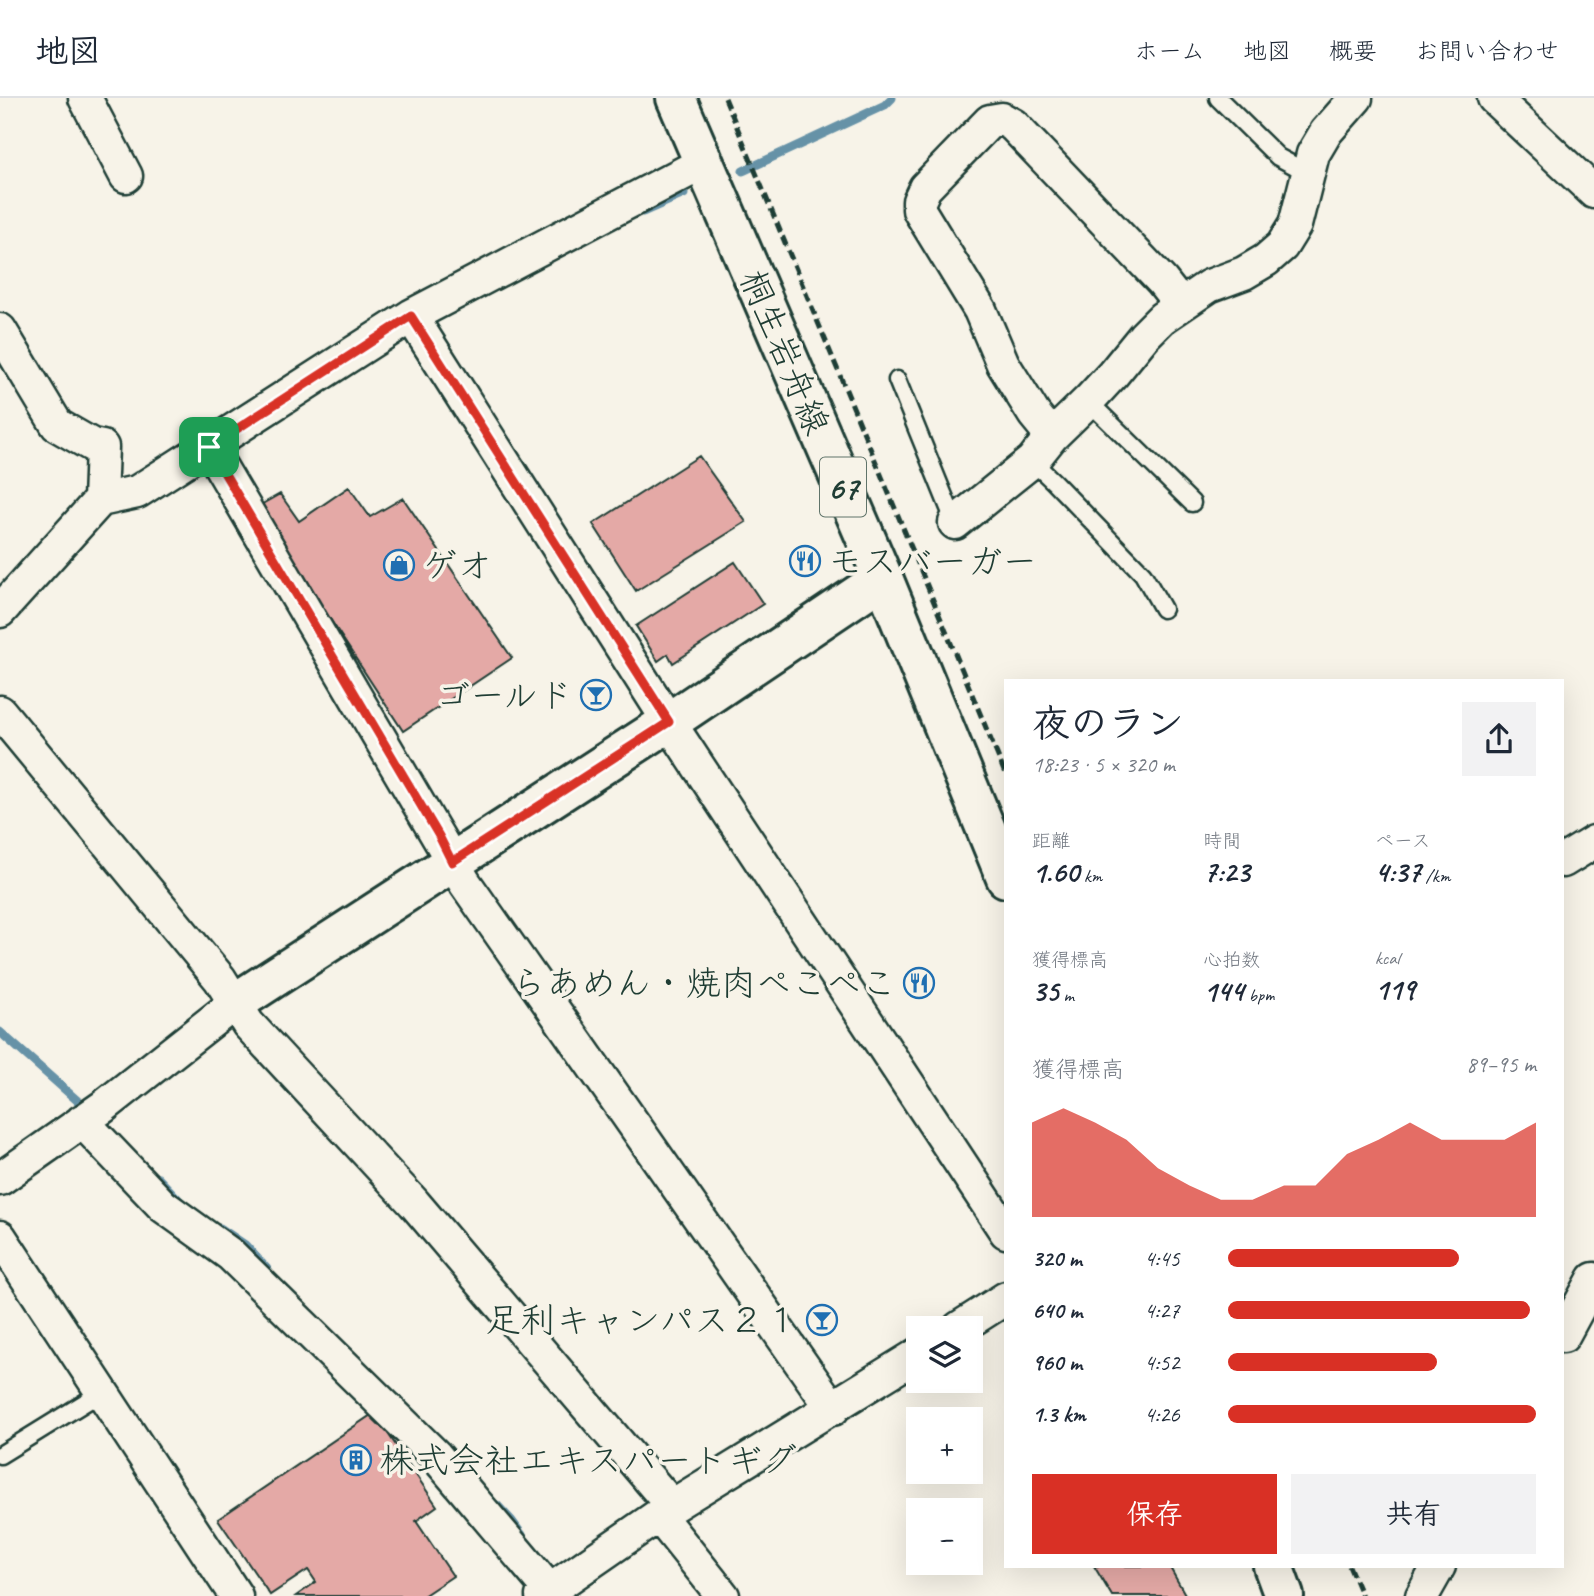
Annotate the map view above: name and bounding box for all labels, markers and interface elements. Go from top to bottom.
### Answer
text: 地図 [35,30,101,72]
text: ホーム [1134,36,1205,66]
text: 地図 [1243,36,1291,66]
text: 概要 [1329,36,1377,66]
text: お問い合わせ [1415,36,1559,66]
street label: 桐生岩舟線 [730,263,839,442]
pin [179,417,239,477]
icon: arrive [190,428,228,466]
road number: 67 [820,458,866,516]
place label: モスバーガー [828,539,1037,584]
place label: ゲオ [422,543,492,588]
restaurant icon: モスバーガー [788,544,822,578]
shop icon: ゲオ [382,548,416,582]
place label: ゴールド [435,673,573,718]
bar icon: ゴールド [579,678,613,712]
text: 夜のラン [1032,700,1184,747]
button: share [1462,702,1536,776]
text: 18:23 · 5 × 320 m [1032,750,1175,779]
text: 距離 [1032,829,1070,853]
text: 時間 [1203,829,1241,853]
text: ペース [1375,829,1431,853]
text: 1.60 [1032,853,1079,891]
text: 7:23 [1203,853,1250,891]
text: 4:37 [1375,853,1421,891]
text: km [1079,864,1102,888]
text: /km [1421,864,1450,888]
text: kcal [1375,946,1400,970]
text: 獲得標高 [1032,948,1108,972]
text: 心拍数 [1203,948,1260,972]
place label: らあめん・焼肉ぺこぺこ [512,961,896,1006]
restaurant icon: らあめん・焼肉ぺこぺこ [902,966,936,1000]
text: 119 [1375,970,1415,1008]
text: 35 [1032,972,1059,1010]
text: 144 [1203,972,1244,1010]
text: m [1059,983,1074,1007]
text: bpm [1244,983,1275,1007]
text: 89–95 m [1466,1050,1536,1079]
text: 獲得標高 [1032,1055,1124,1084]
text: 320 m [1032,1244,1082,1273]
text: 4:45 [1144,1244,1180,1273]
text: 640 m [1032,1296,1082,1325]
text: 4:27 [1144,1296,1180,1325]
place label: 足利キャンパス２１ [485,1298,799,1343]
bar icon: 足利キャンパス２１ [805,1303,839,1337]
map controls [906,1316,983,1575]
button: layers [906,1316,983,1393]
text: 960 m [1032,1348,1082,1377]
text: 4:52 [1144,1348,1180,1377]
text: 1.3 km [1032,1400,1086,1429]
text: 4:26 [1144,1400,1180,1429]
button: + [906,1407,983,1484]
place label: 株式会社エキスパートギグ [379,1438,797,1483]
building icon: 株式会社エキスパートギグ [339,1443,373,1477]
button: 保存 [1032,1474,1277,1554]
button: 共有 [1291,1474,1536,1554]
button: − [906,1498,983,1575]

